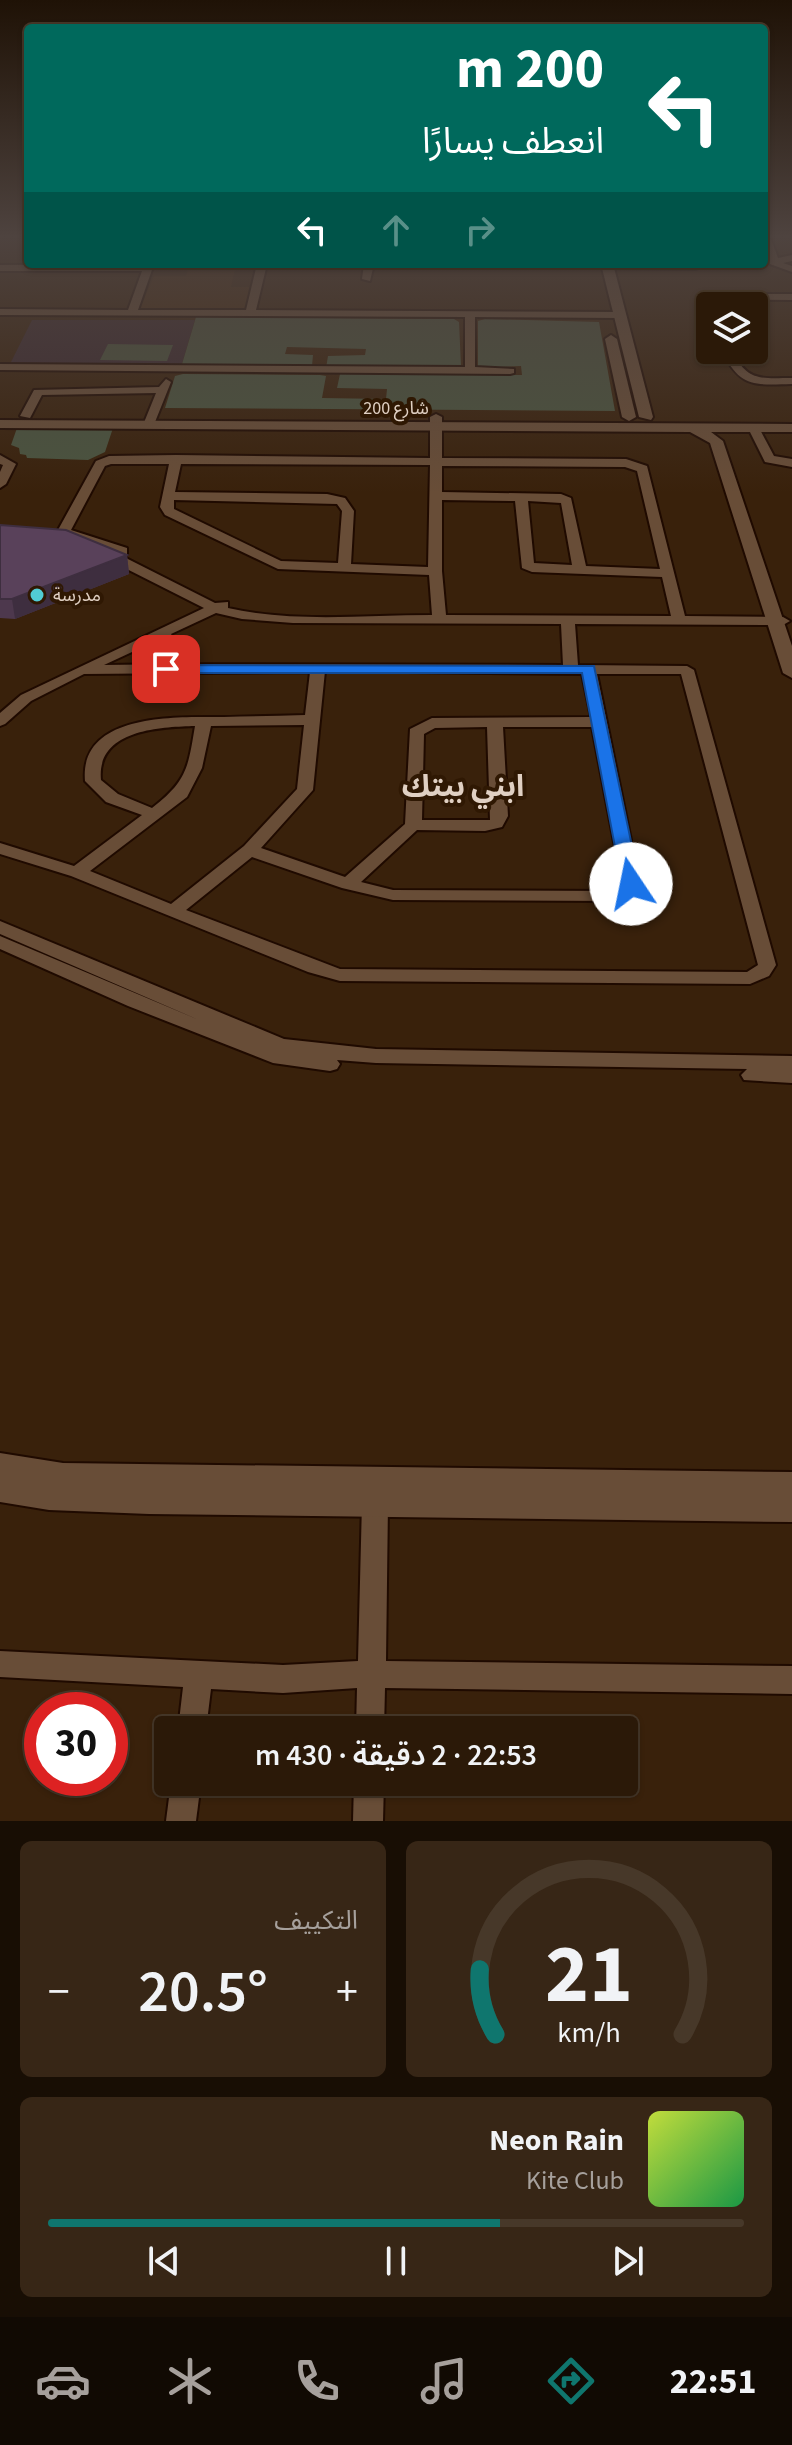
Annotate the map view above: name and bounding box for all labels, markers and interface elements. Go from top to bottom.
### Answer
text: 200 m [456,30,604,109]
icon: left [632,56,736,160]
text: انعطف يسارًا [422,116,604,167]
icon: left [290,208,334,252]
icon: ahead [374,208,418,252]
icon: right [458,208,502,252]
map controls [696,292,768,364]
button: layers [696,292,768,364]
street label: شارع 200 [363,396,429,422]
place label: مدرسة [53,583,101,608]
marker: مدرسة [28,586,46,604]
pin [132,635,200,703]
icon: arrive [144,647,188,691]
district label: ابني بيتك [402,765,524,809]
position arrow [589,842,673,926]
speed limit sign: 30 [24,1692,128,1796]
text: 22:53 · 2 دقيقة · 430 m [255,1734,537,1777]
text: التكييف [274,1902,358,1939]
text: 21 [545,1916,633,2034]
text: 20.5° [138,1950,268,2035]
text: − [48,1961,70,2024]
text: + [336,1961,358,2024]
text: km/h [557,2013,621,2053]
text: Neon Rain [489,2119,624,2162]
text: Kite Club [526,2162,624,2199]
icon: previous [142,2239,186,2283]
icon: pause [374,2239,418,2283]
icon: next [606,2239,650,2283]
icon: car [35,2353,91,2409]
icon: climate [162,2353,218,2409]
icon: phone [289,2353,345,2409]
icon: music [416,2353,472,2409]
icon: directions [543,2353,599,2409]
text: 22:51 [670,2356,757,2407]

